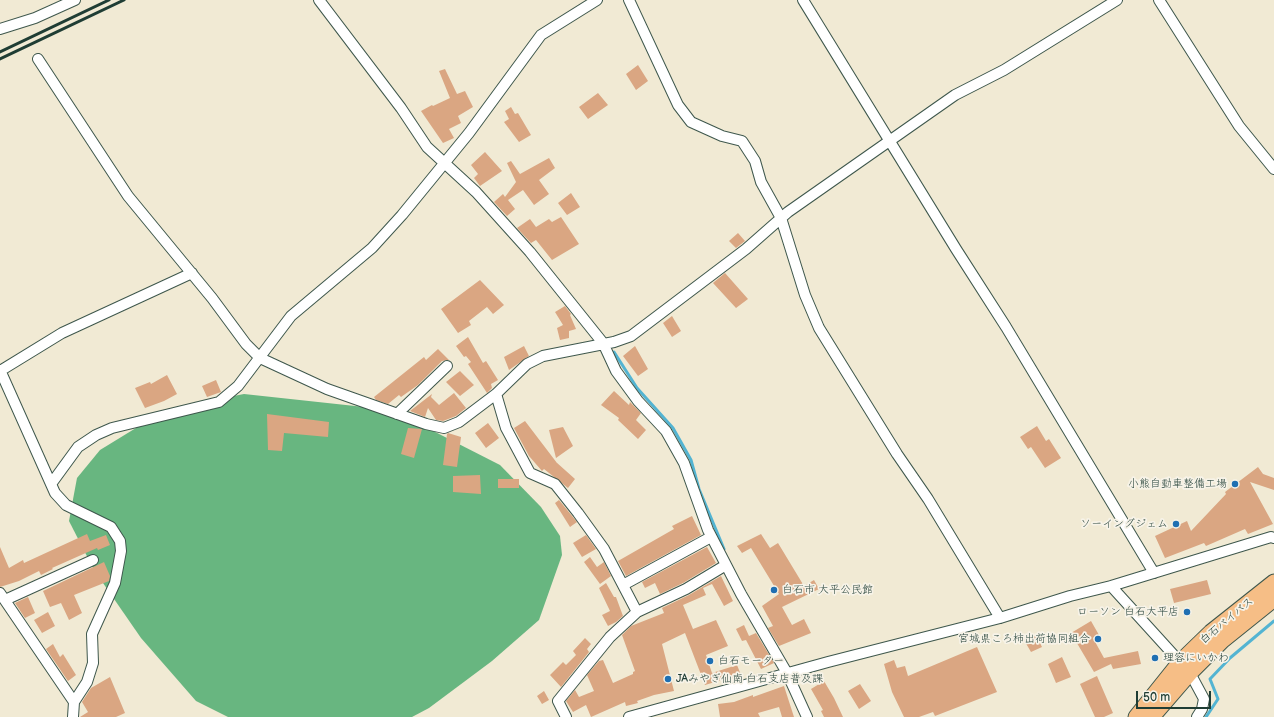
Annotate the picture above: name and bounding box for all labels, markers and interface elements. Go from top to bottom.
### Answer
place label: 小熊自動車整備工場 [1128,477,1227,491]
marker: 小熊自動車整備工場 [1230,479,1240,489]
place label: ソーイングジェム [1080,517,1168,531]
marker: ソーイングジェム [1171,519,1181,529]
place label: 白石市 大平公民館 [782,583,873,597]
marker: 白石市 大平公民館 [769,585,779,595]
street label: 白石バイパス [1197,595,1257,647]
place label: ローソン 白石大平店 [1077,605,1179,619]
marker: ローソン 白石大平店 [1182,607,1192,617]
place label: 宮城県ころ柿出荷協同組合 [958,632,1090,646]
marker: 宮城県ころ柿出荷協同組合 [1093,634,1103,644]
place label: 理容にいかわ [1163,651,1229,665]
marker: 理容にいかわ [1150,653,1160,663]
place label: 白石モーター [718,654,784,668]
marker: 白石モーター [705,656,715,666]
place label: JAみやぎ仙南 白石支店普及課 [676,672,823,686]
marker: JAみやぎ仙南 白石支店普及課 [663,674,673,684]
scale bar [1138,683,1213,709]
text: 50 m [1143,690,1170,705]

